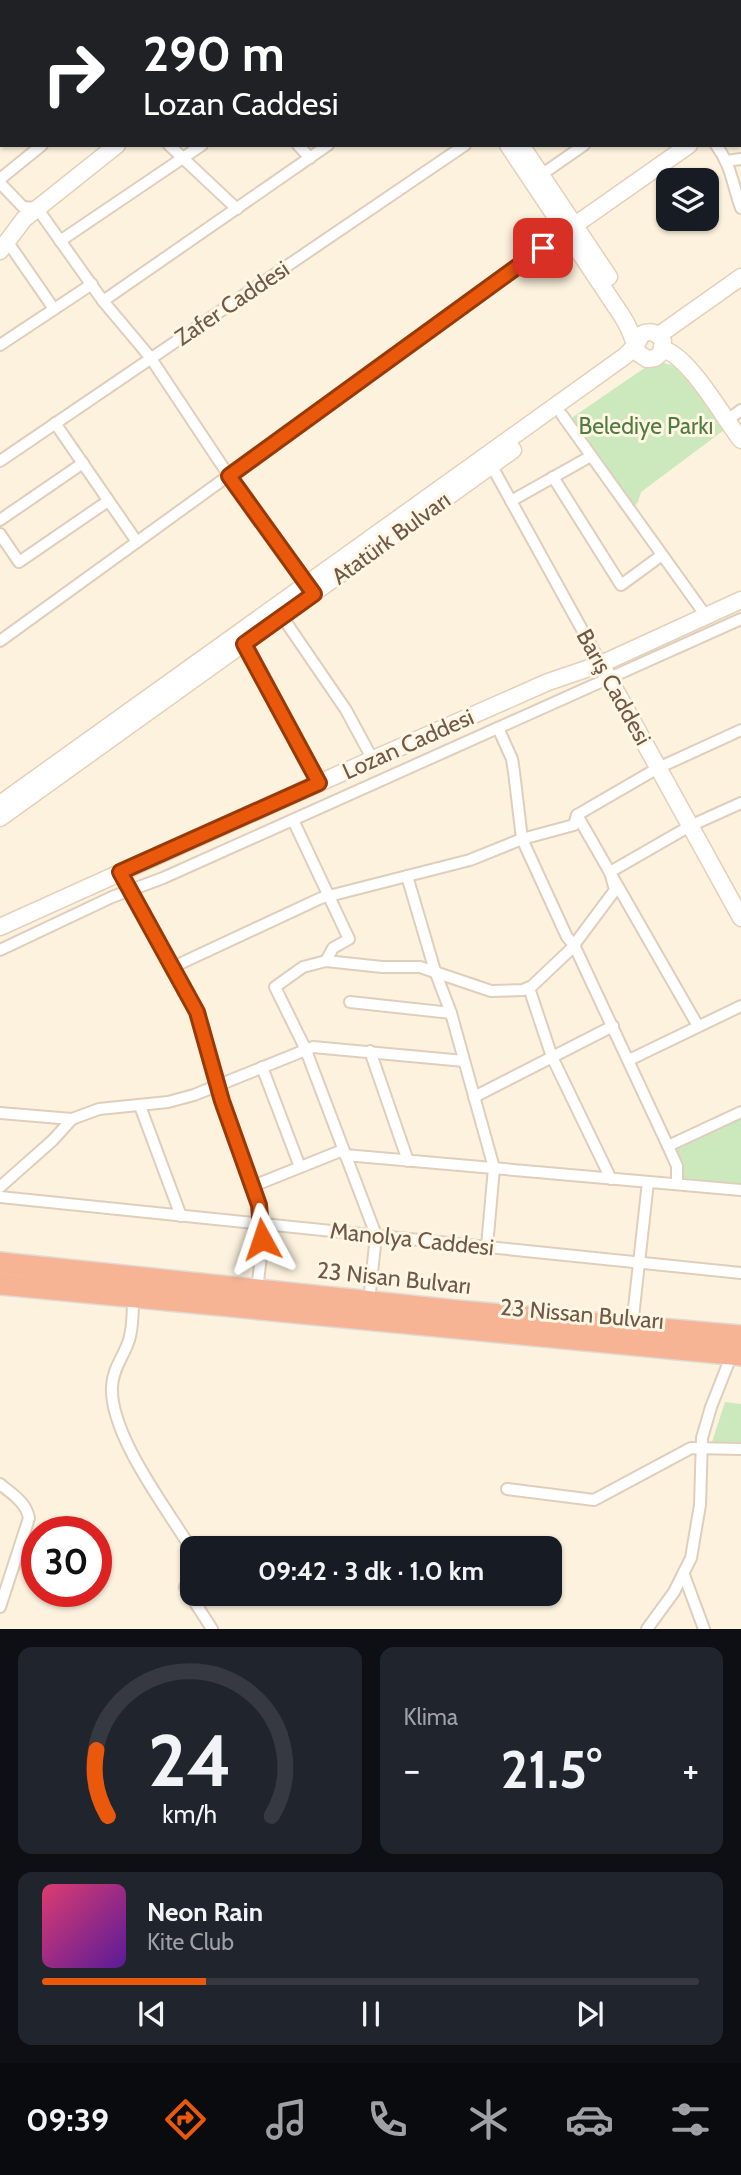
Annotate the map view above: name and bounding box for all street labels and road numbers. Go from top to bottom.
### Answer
street label: Zafer Caddesi [170,255,294,351]
street label: Atatürk Bulvarı [326,486,456,590]
street label: Barış Caddesi [571,624,657,750]
street label: Lozan Caddesi [338,703,478,785]
street label: Manolya Caddesi [329,1216,495,1262]
street label: 23 Nisan Bulvarı [316,1256,472,1300]
street label: 23 Nissan Bulvarı [499,1293,665,1335]

